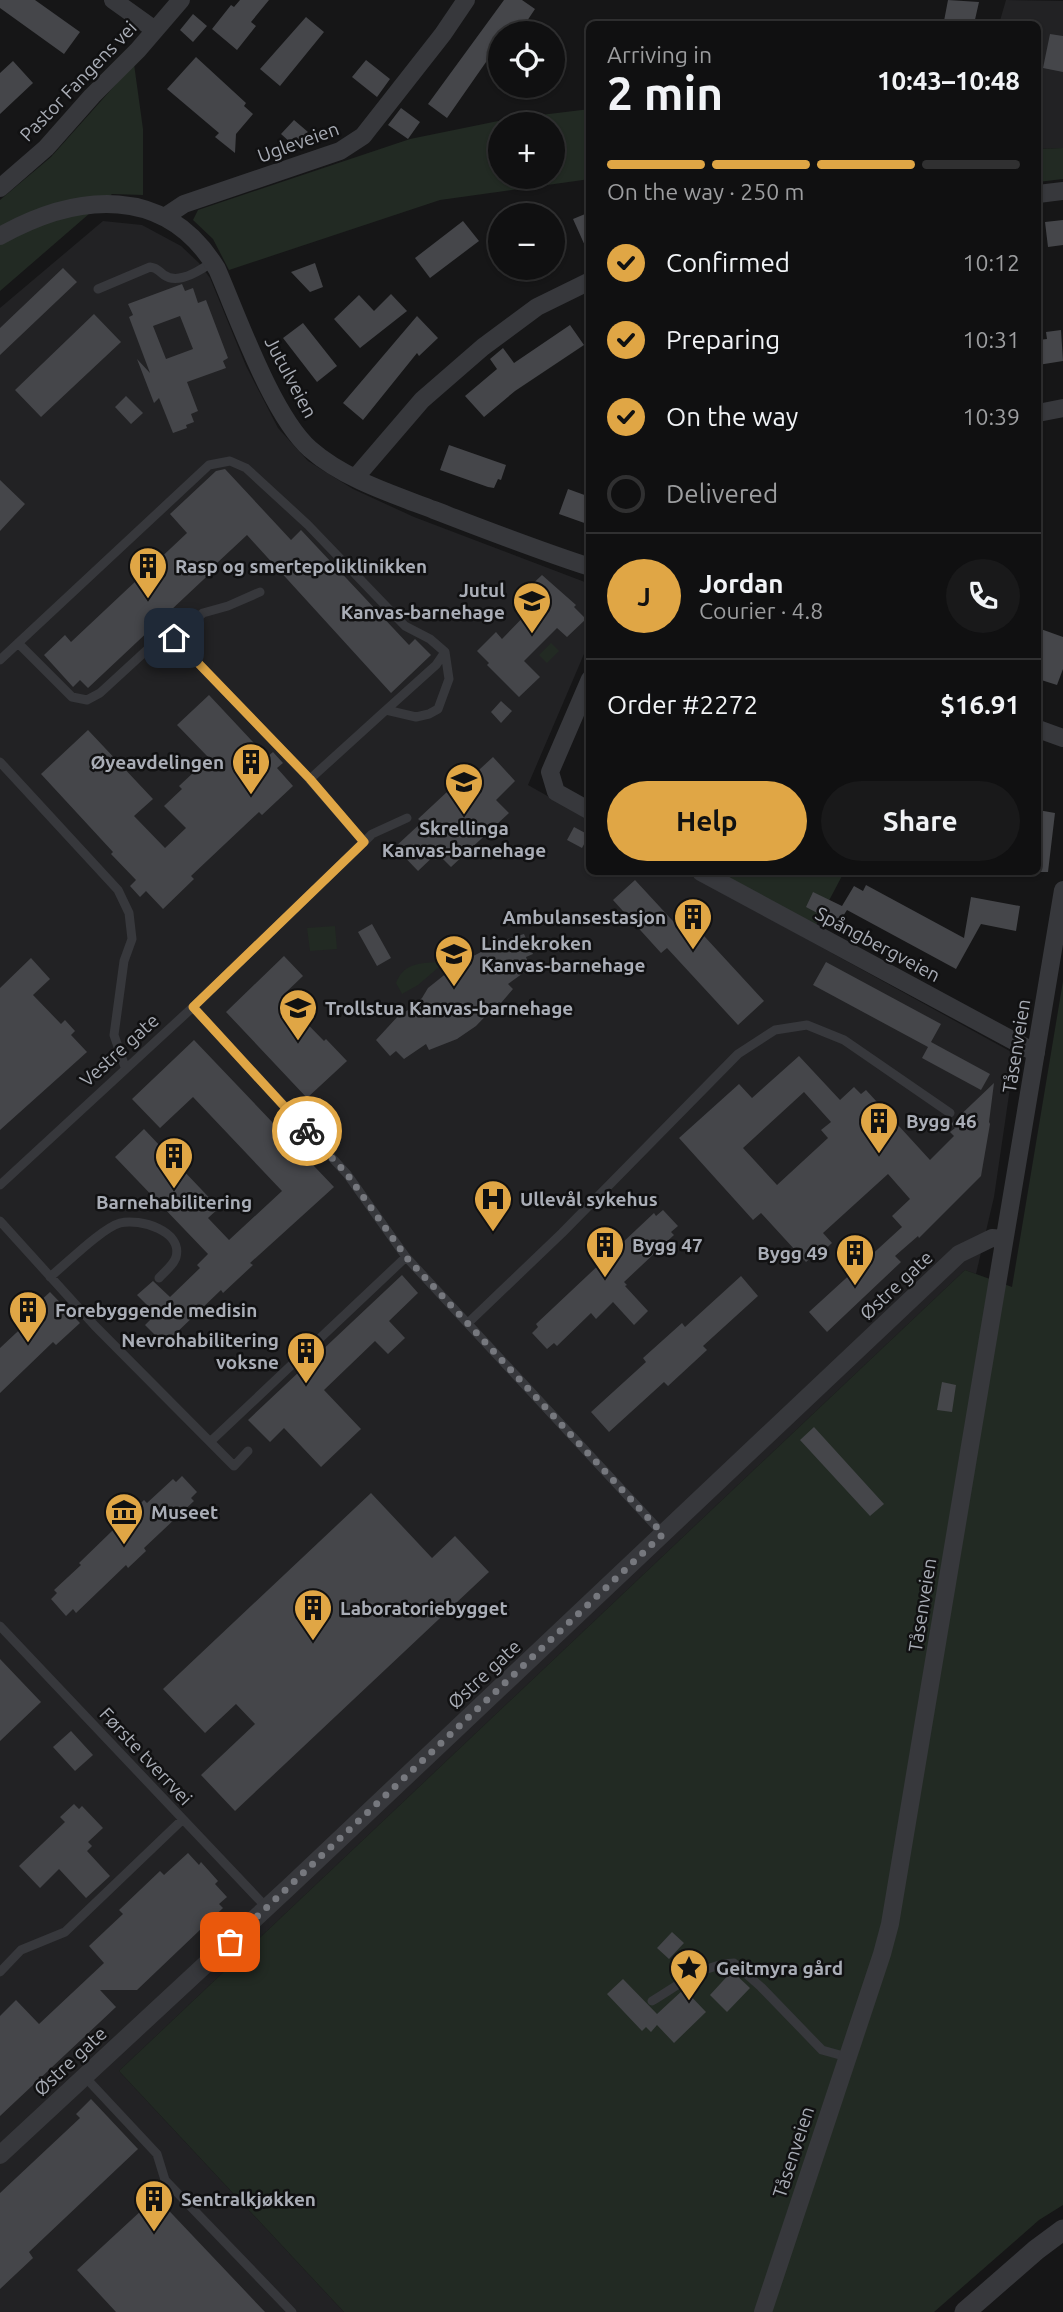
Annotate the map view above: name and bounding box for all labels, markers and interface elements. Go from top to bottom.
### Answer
street label: Pastor Fangens vei [15,16,141,146]
map controls [488,21,565,280]
button: locate [488,21,565,98]
text: Arriving in [607,42,712,67]
text: 10:43–10:48 [877,66,1020,95]
text: 2 min [607,67,723,119]
button: + [488,112,565,189]
street label: Ugleveien [254,117,342,167]
text: On the way · 250 m [607,179,804,204]
button: − [488,203,565,280]
icon: check [607,244,645,282]
text: Confirmed [666,248,790,277]
text: 10:12 [962,250,1020,275]
icon: check [607,321,645,359]
text: Preparing [666,325,780,354]
text: 10:31 [962,327,1020,352]
street label: Jutulveien [260,332,322,422]
icon: check [607,398,645,436]
text: On the way [666,402,798,431]
text: 10:39 [962,404,1020,429]
text: Delivered [666,479,778,508]
building icon: Rasp og smertepoliklinikken [127,545,169,600]
place label: Rasp og smertepoliklinikken [175,555,427,577]
button: phone [946,559,1020,633]
text: Jordan [699,569,784,598]
place label: Jutul Kanvas-barnehage [341,579,505,623]
school or university icon: Jutul Kanvas-barnehage [511,580,553,635]
text: J [637,582,651,611]
text: Courier · 4.8 [699,598,823,623]
pin [144,608,204,668]
icon: home [155,619,193,657]
text: Order #2272 [607,690,758,719]
text: $16.91 [940,690,1020,719]
building icon: Øyeavdelingen [230,741,272,796]
place label: Øyeavdelingen [90,751,224,773]
school or university icon: Skrellinga Kanvas-barnehage [443,761,485,816]
button: Help [607,781,807,861]
button: Share [821,781,1020,861]
place label: Skrellinga Kanvas-barnehage [382,817,546,861]
building icon: Ambulansestasjon [672,896,714,951]
street label: Spångbergveien [812,902,944,986]
place label: Ambulansestasjon [502,906,666,928]
place label: Lindekroken Kanvas-barnehage [481,932,645,976]
school or university icon: Lindekroken Kanvas-barnehage [433,933,475,988]
school or university icon: Trollstua Kanvas-barnehage [277,987,319,1042]
place label: Trollstua Kanvas-barnehage [325,997,573,1019]
street label: Tåsenveien [998,997,1034,1095]
street label: Vestre gate [75,1009,163,1091]
courier [272,1096,342,1166]
building icon: Bygg 46 [858,1100,900,1155]
place label: Bygg 46 [906,1110,977,1132]
icon: bike [288,1112,326,1150]
building icon: Barnehabilitering [153,1135,195,1190]
hospital icon: Ullevål sykehus [472,1178,514,1233]
place label: Ullevål sykehus [520,1188,658,1210]
place label: Barnehabilitering [96,1191,252,1213]
building icon: Bygg 47 [584,1224,626,1279]
building icon: Bygg 49 [834,1232,876,1287]
place label: Bygg 47 [632,1234,703,1256]
place label: Bygg 49 [757,1242,828,1264]
street label: Østre gate [855,1246,937,1324]
building icon: Forebyggende medisin [7,1289,49,1344]
place label: Forebyggende medisin [55,1299,257,1321]
place label: Nevrohabilitering voksne [121,1329,279,1373]
building icon: Nevrohabilitering voksne [285,1330,327,1385]
museum icon: Museet [103,1491,145,1546]
place label: Museet [151,1501,218,1523]
street label: Tåsenveien [904,1556,940,1654]
building icon: Laboratoriebygget [292,1587,334,1642]
place label: Laboratoriebygget [340,1597,508,1619]
street label: Østre gate [443,1635,525,1713]
street label: Første tverrvei [95,1703,197,1809]
pin [200,1912,260,1972]
icon: bag [211,1923,249,1961]
place icon: Geitmyra gård [668,1947,710,2002]
place label: Geitmyra gård [716,1957,843,1979]
street label: Østre gate [29,2022,111,2100]
street label: Tåsenveien [768,2104,818,2200]
building icon: Sentralkjøkken [133,2178,175,2233]
place label: Sentralkjøkken [181,2188,316,2210]

